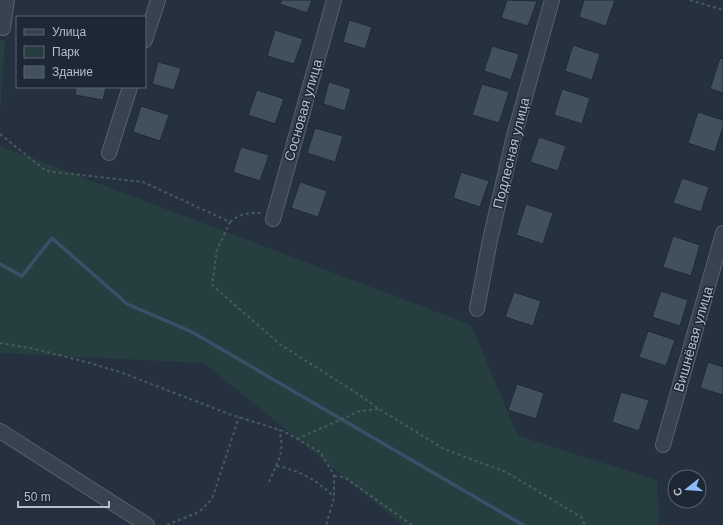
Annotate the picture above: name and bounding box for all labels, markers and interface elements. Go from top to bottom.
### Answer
legend [16,16,146,88]
text: Улица [52,25,86,39]
text: Парк [52,45,80,59]
street label: Сосновая улица [281,57,325,163]
text: Здание [52,65,93,79]
street label: Подлесная улица [489,95,533,210]
street label: Вишнёвая улица [670,284,716,394]
north arrow [667,469,707,509]
scale bar [18,483,109,509]
text: С [671,486,684,497]
text: 50 m [24,490,51,504]

